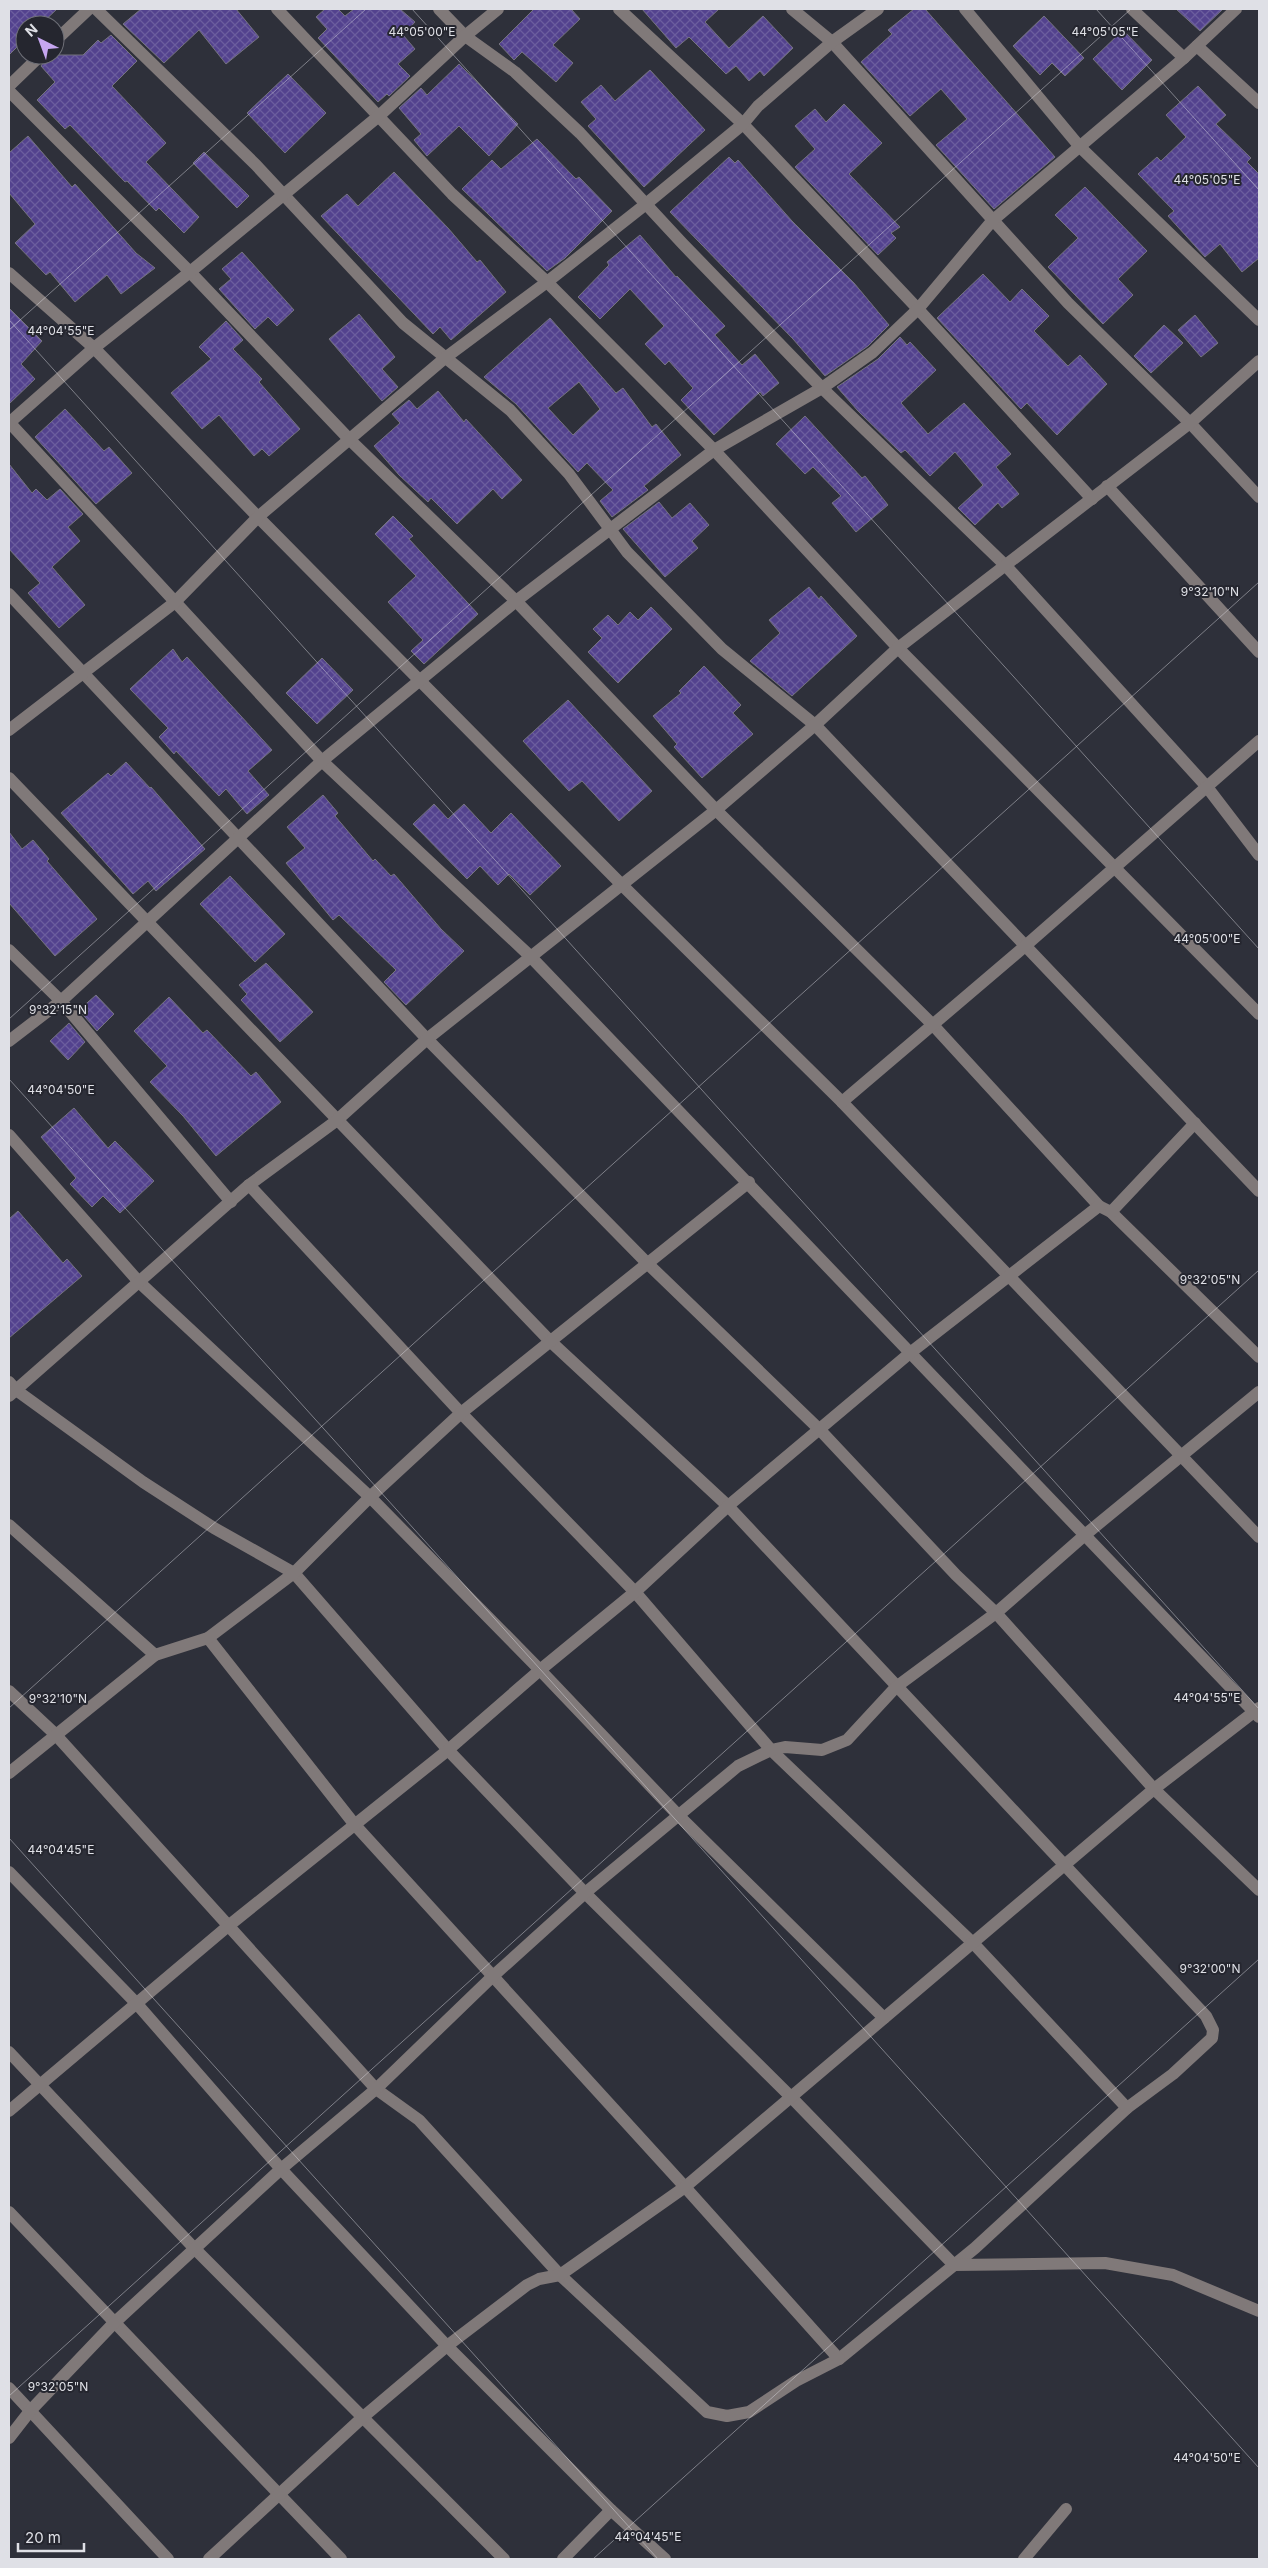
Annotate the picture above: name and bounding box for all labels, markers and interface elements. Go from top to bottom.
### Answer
north arrow [15,15,65,65]
text: N [21,20,41,40]
text: 44°05'00"E [388,24,456,39]
text: 44°05'05"E [1072,24,1138,39]
text: 44°05'05"E [1174,172,1240,187]
text: 44°04'55"E [27,323,95,338]
text: 9°32'10"N [1181,584,1239,599]
text: 44°05'00"E [1173,931,1241,946]
text: 9°32'15"N [29,1002,87,1017]
text: 44°04'50"E [27,1082,95,1097]
text: 9°32'05"N [1180,1272,1240,1287]
text: 44°04'55"E [1173,1690,1241,1705]
text: 9°32'10"N [29,1691,87,1706]
text: 44°04'45"E [28,1842,94,1857]
text: 9°32'00"N [1179,1961,1241,1976]
text: 9°32'05"N [28,2379,88,2394]
text: 44°04'50"E [1173,2450,1241,2465]
scale bar [18,2520,84,2552]
text: 20 m [25,2528,61,2547]
text: 44°04'45"E [615,2529,681,2544]

